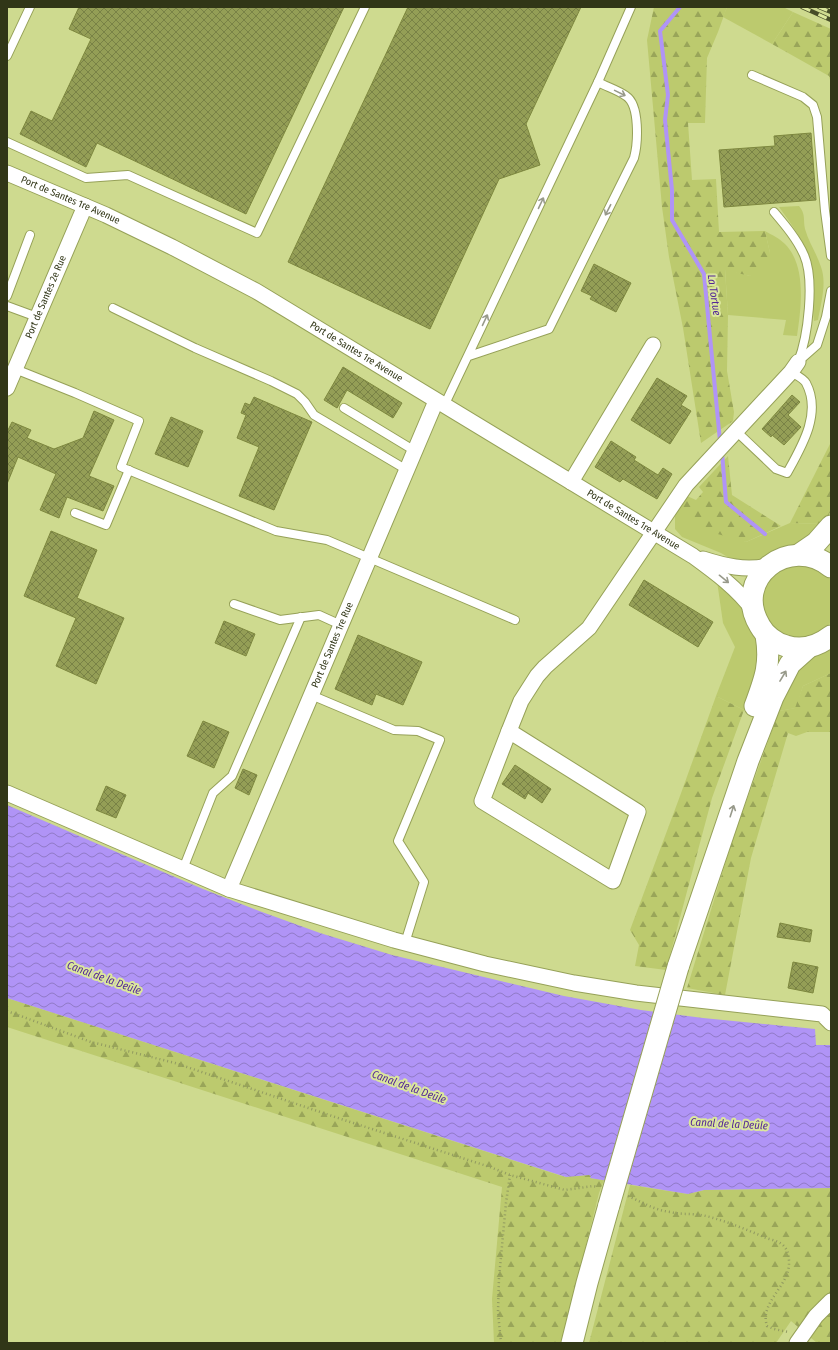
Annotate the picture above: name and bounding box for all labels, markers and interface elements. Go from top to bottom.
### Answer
one-way arrow [614,90,626,97]
street label: Port de Santes 1re Avenue [19,174,122,227]
one-way arrow [538,197,545,209]
one-way arrow [604,204,612,216]
street label: Port de Santes 2e Rue [23,254,69,340]
water label: La Tortue [705,274,723,316]
one-way arrow [482,315,489,327]
street label: Port de Santes 1re Avenue [308,319,405,385]
street label: Port de Santes 1re Avenue [585,487,682,553]
one-way arrow [718,575,729,584]
street label: Port de Santes 1re Rue [309,600,356,690]
one-way arrow [779,671,787,682]
one-way arrow [728,805,736,817]
water label: Canal de la Deûle [65,959,143,997]
water label: Canal de la Deûle [370,1068,448,1106]
water label: Canal de la Deûle [690,1115,768,1133]

